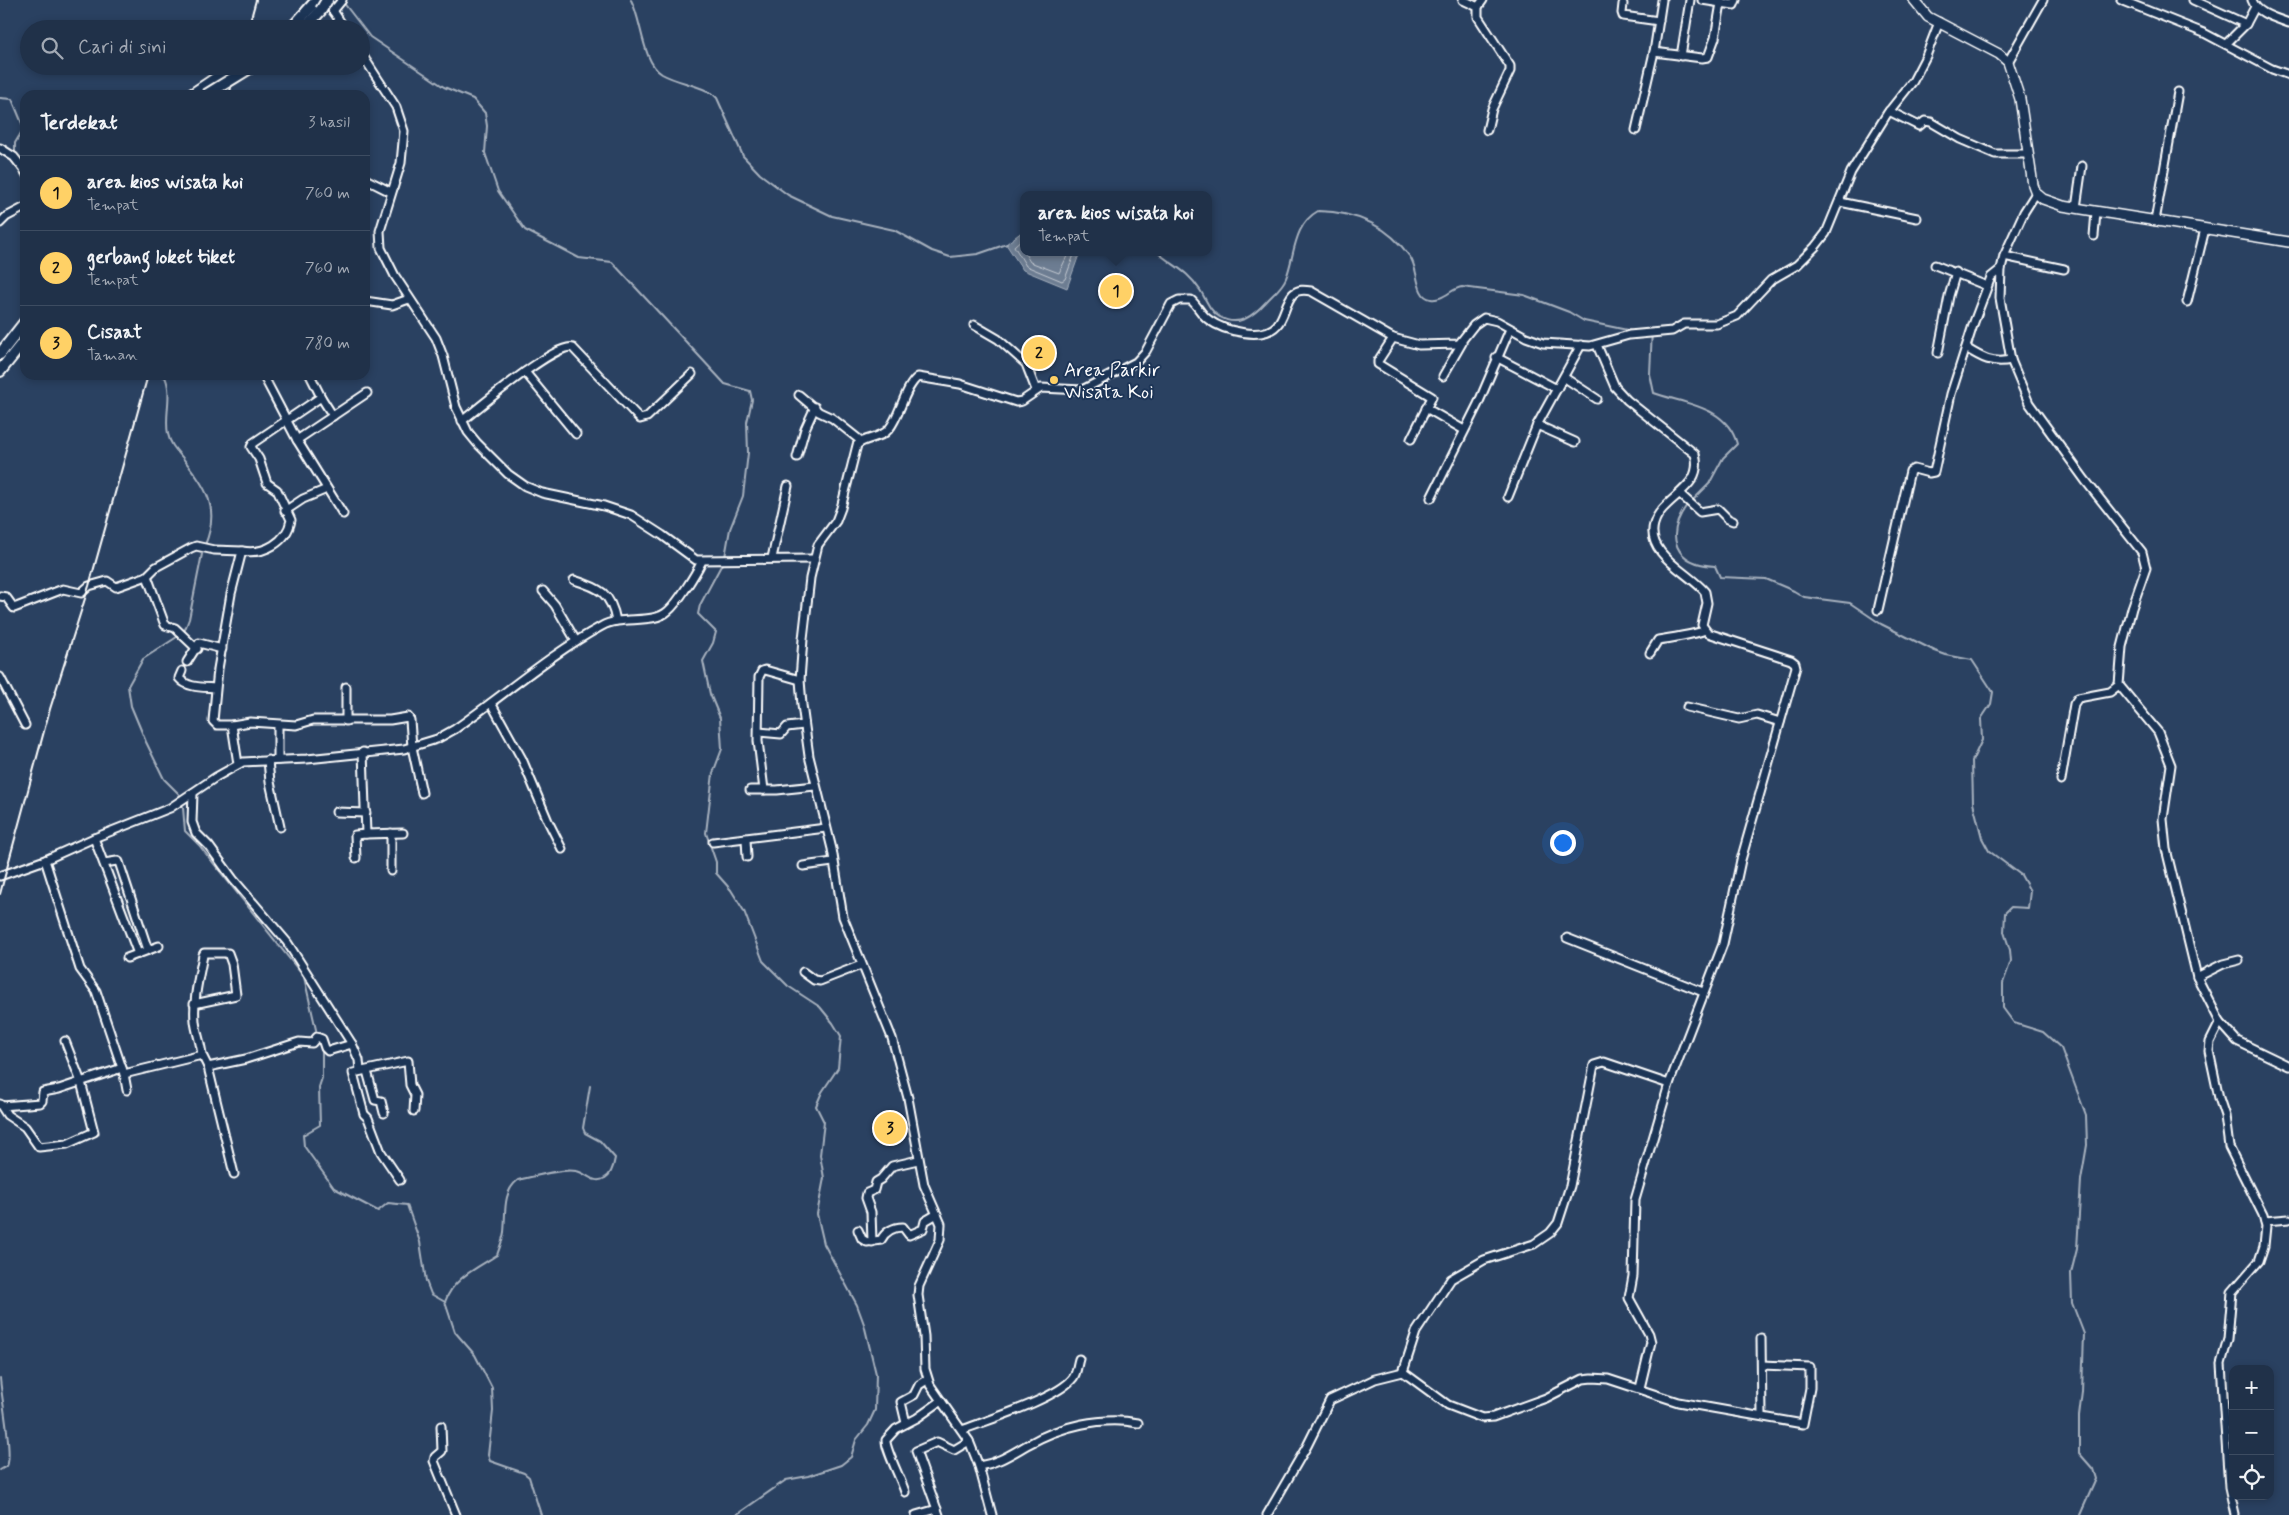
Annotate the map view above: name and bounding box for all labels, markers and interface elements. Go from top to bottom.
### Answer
search box [20,20,370,75]
icon: search [38,34,66,62]
text: Cari di sini [78,35,166,60]
text: Terdekat [40,109,118,137]
text: 3 hasil [308,112,350,133]
text: area kios wisata koi [87,170,243,195]
text: 1 [52,183,60,204]
text: 760 m [305,183,350,204]
popup [1020,191,1212,256]
text: Tempat [87,195,139,216]
text: area kios wisata koi [1038,201,1194,226]
text: Tempat [1038,226,1090,247]
text: gerbang loket tiket [87,245,235,270]
text: 2 [52,258,60,279]
text: 760 m [305,258,350,279]
text: Tempat [87,270,139,291]
pin: 1 [1100,272,1132,310]
text: Cisaat [87,320,142,345]
text: 3 [52,333,60,354]
text: 780 m [305,333,350,354]
pin: 2 [1023,334,1055,372]
text: Taman [87,345,138,366]
place label: Area Parkir Wisata Koi [1064,358,1160,405]
marker: Area Parkir Wisata Koi [1048,374,1060,386]
your location [1550,830,1576,856]
pin: 3 [874,1109,906,1147]
map controls [2229,1365,2274,1500]
button: + [2229,1365,2274,1410]
button: − [2229,1410,2274,1455]
button: locate [2229,1455,2274,1500]

